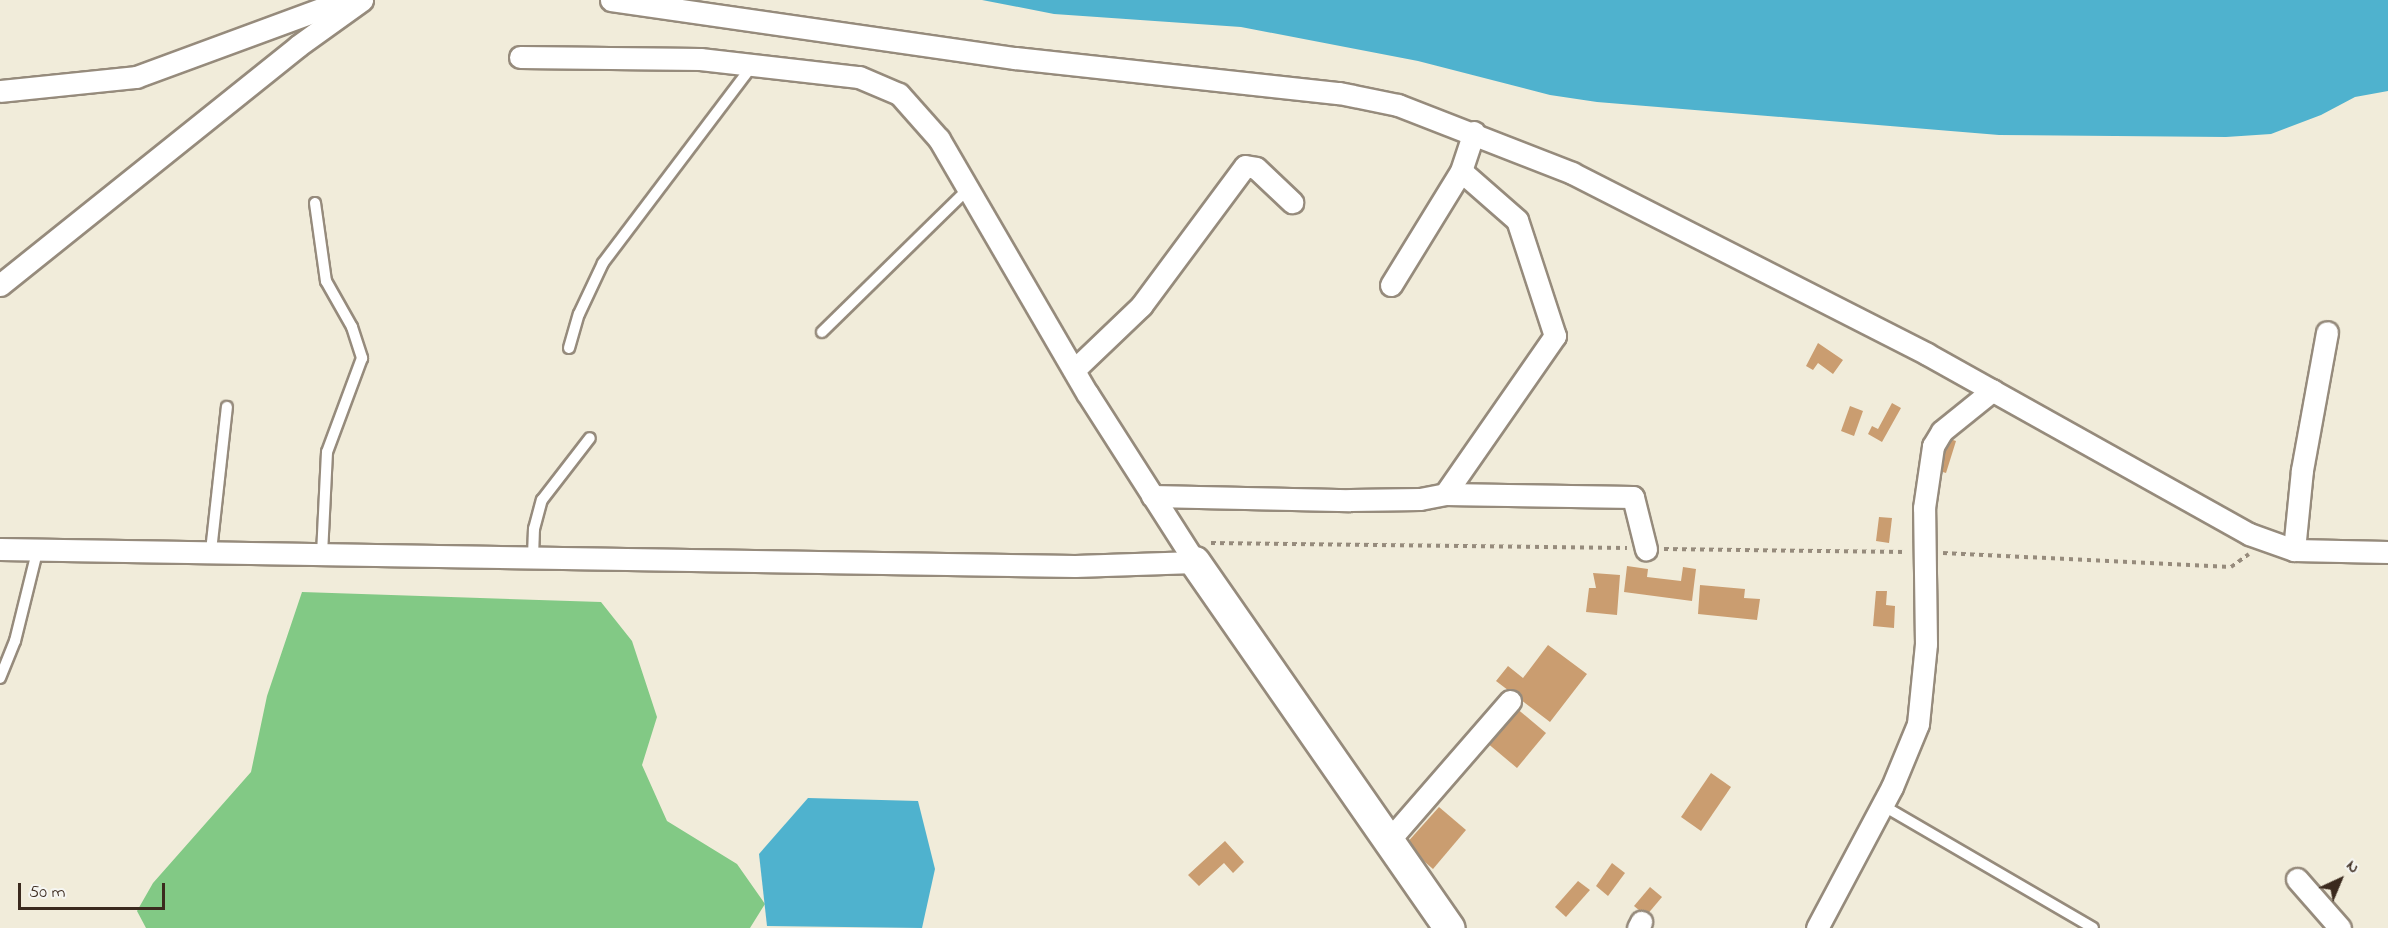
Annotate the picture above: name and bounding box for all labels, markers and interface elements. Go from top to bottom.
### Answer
north arrow [2310,850,2370,910]
text: N [2340,855,2365,879]
scale bar [21,871,168,909]
text: 50 m [29,880,66,906]

